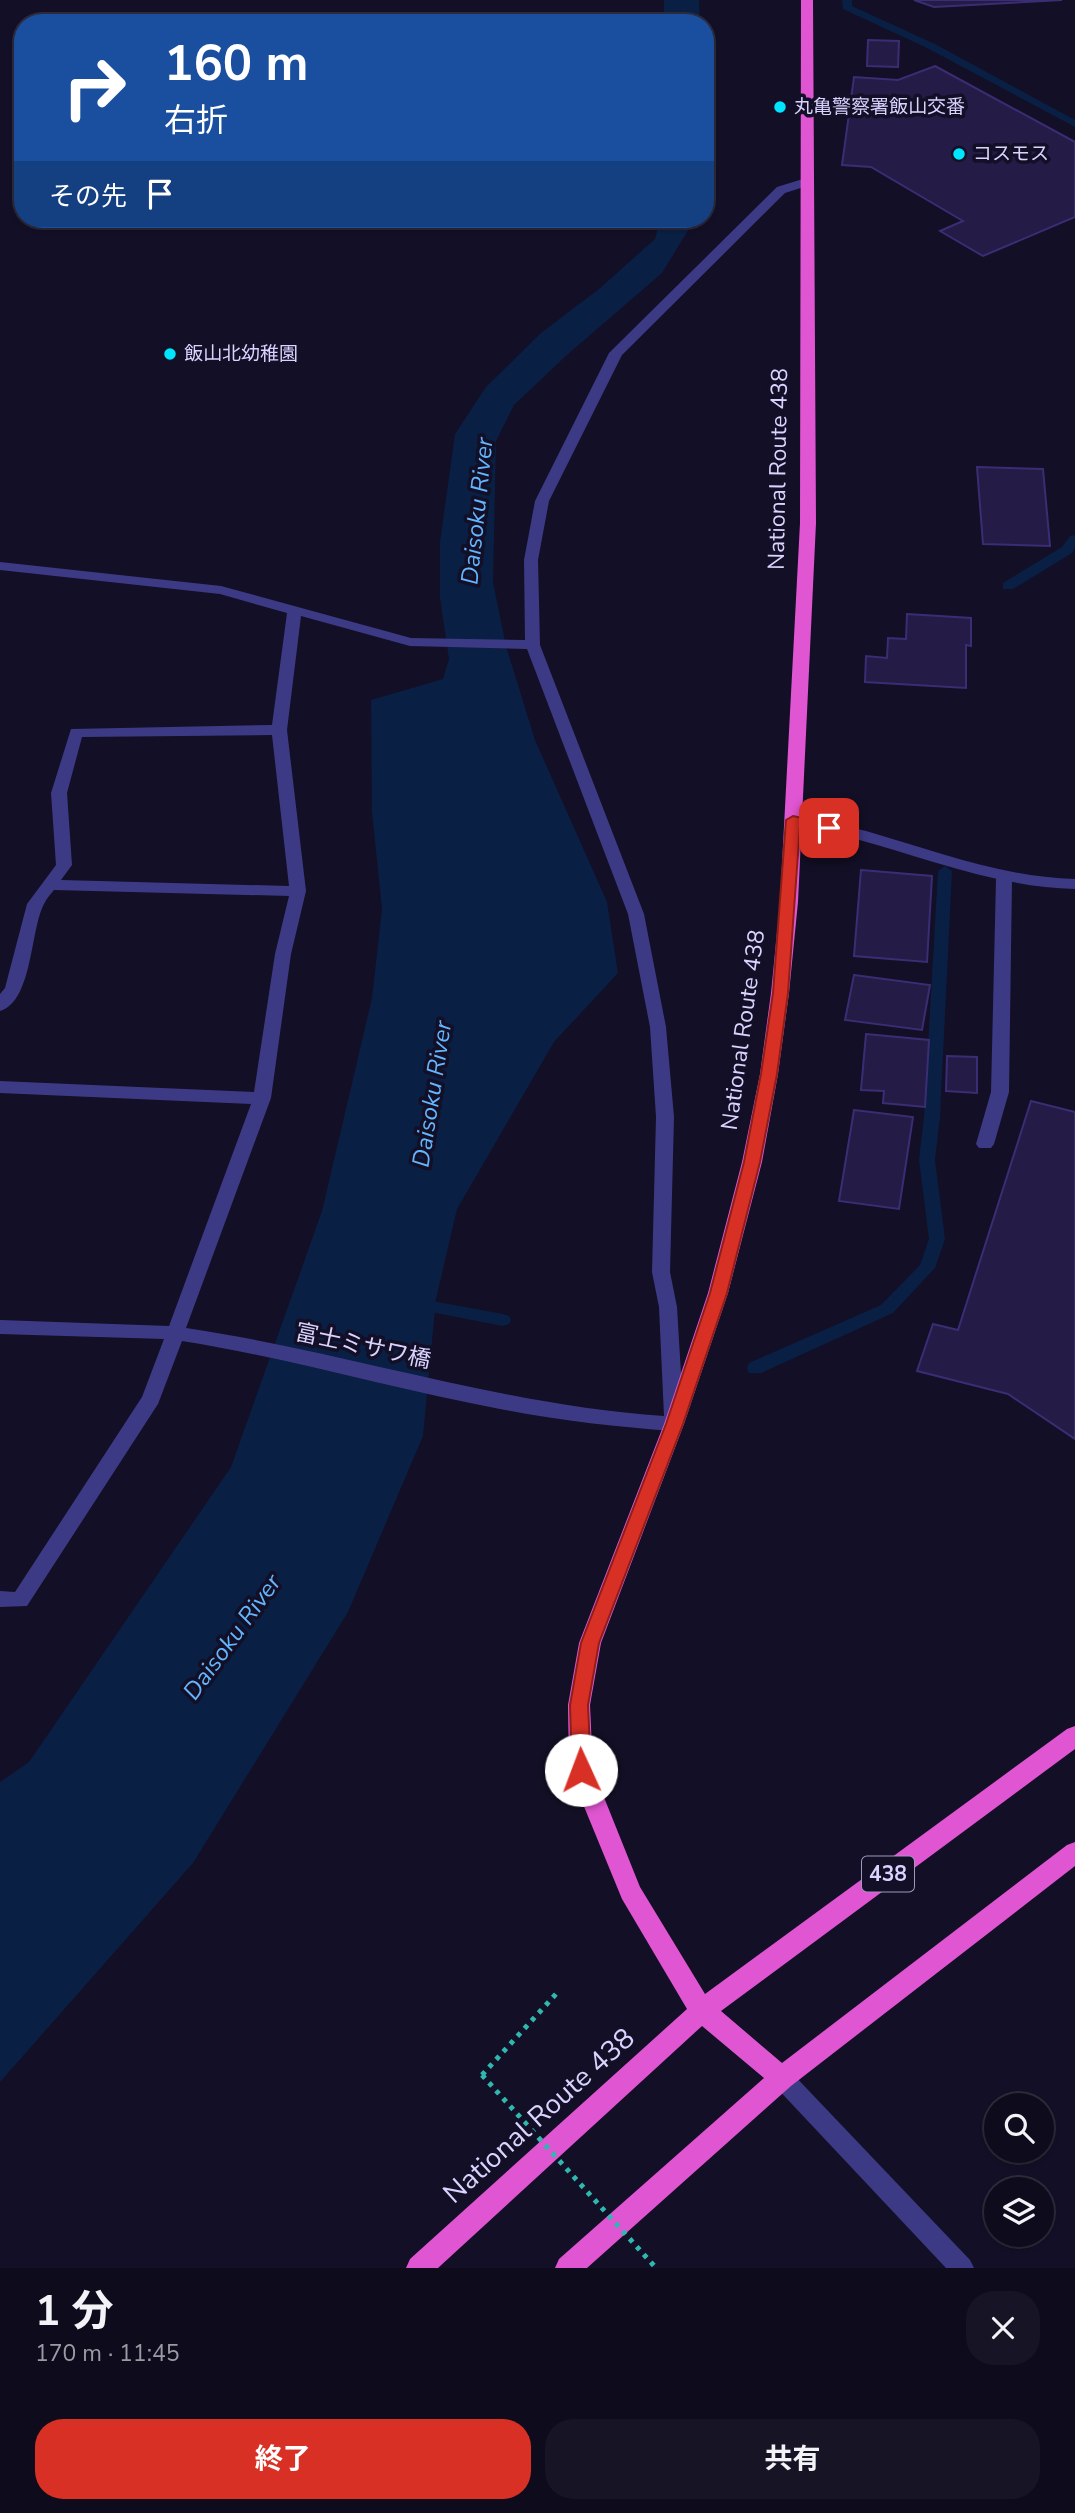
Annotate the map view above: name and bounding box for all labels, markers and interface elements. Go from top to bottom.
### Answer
text: 160 m [164,30,308,97]
icon: right [49,42,140,133]
place label: 丸亀警察署飯山交番 [794,94,965,120]
text: 右折 [164,99,228,142]
marker: 丸亀警察署飯山交番 [772,99,788,115]
place label: コスモス [973,141,1049,167]
marker: コスモス [951,146,967,162]
icon: arrive [141,175,179,213]
text: その先 [49,179,127,214]
place label: 飯山北幼稚園 [184,341,298,367]
marker: 飯山北幼稚園 [162,346,178,362]
street label: National Route 438 [761,368,795,570]
water label: Daisoku River [453,434,501,586]
pin [799,798,859,858]
icon: arrive [810,809,848,847]
street label: National Route 438 [714,928,772,1132]
water label: Daisoku River [405,1017,460,1169]
street label: 富士ミサワ橋 [292,1316,434,1376]
water label: Daisoku River [176,1567,289,1706]
position arrow [544,1733,618,1807]
road number: 438 [862,1856,914,1892]
street label: National Route 438 [435,2020,643,2212]
map controls [984,2093,1054,2247]
button: search [984,2093,1054,2163]
button: layers [984,2177,1054,2247]
text: 1 分 [35,2283,114,2340]
button: close [966,2291,1040,2365]
text: 170 m · 11:45 [35,2338,180,2369]
button: 終了 [35,2419,531,2499]
button: 共有 [545,2419,1040,2499]

